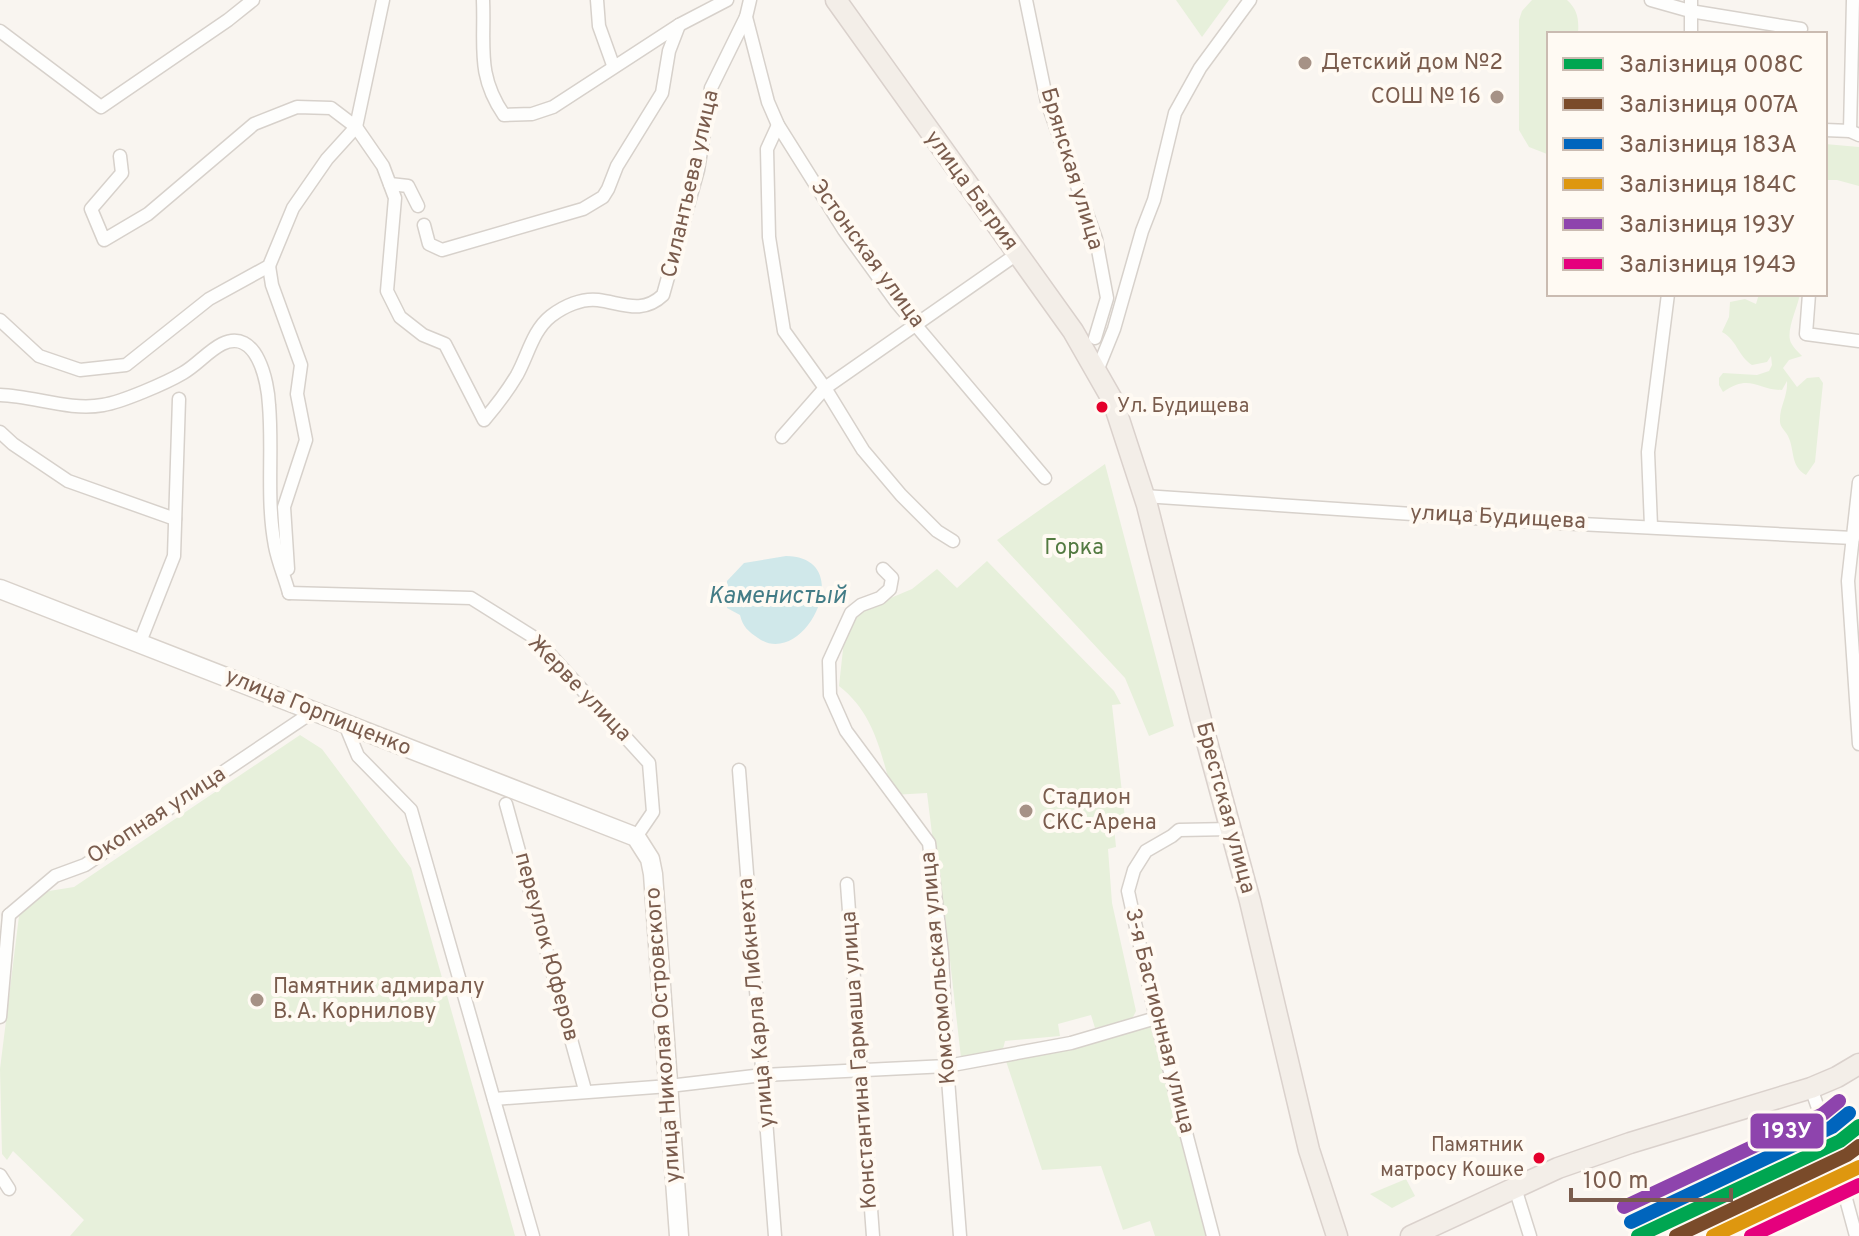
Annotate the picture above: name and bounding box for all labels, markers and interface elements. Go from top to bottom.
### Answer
legend [1547,32,1827,296]
place label: Детский дом №2 [1321,50,1503,77]
text: Залізниця 008С [1619,51,1804,81]
marker: Детский дом №2 [1296,54,1314,72]
place label: СОШ № 16 [1371,84,1481,111]
street label: Брянская улица [1033,85,1109,253]
street label: Силантьева улица [656,87,726,281]
marker: СОШ № 16 [1488,88,1506,106]
text: Залізниця 007А [1619,91,1799,121]
street label: улица Багрия [918,126,1024,256]
text: Залізниця 183А [1619,131,1797,161]
text: Залізниця 184С [1619,171,1797,201]
street label: Эстонская улица [804,175,930,333]
text: Залізниця 193У [1619,211,1795,241]
text: Залізниця 194Э [1619,251,1796,281]
place label: Ул. Будищева [1117,394,1249,420]
marker: Ул. Будищева [1094,399,1110,415]
street label: улица Будищева [1409,500,1587,536]
park label: Горка [1044,535,1104,562]
water label: Каменистый [708,582,847,612]
street label: Жерве улица [522,630,636,748]
street label: улица Горпищенко [221,663,415,763]
street label: Брестская улица [1189,719,1261,897]
street label: Окопная улица [83,761,231,871]
place label: Стадион СКС-Арена [1042,785,1157,837]
marker: Стадион СКС-Арена [1017,802,1035,820]
street label: переулок Юферов [508,849,584,1045]
street label: Комсомольская улица [915,851,963,1085]
street label: улица Карла Либкнехта [733,877,781,1129]
street label: улица Николая Островского [640,886,688,1184]
street label: 3-я Бастионная улица [1118,906,1200,1136]
street label: Константина Гармаша улица [836,910,884,1210]
place label: Памятник адмиралу В. А. Корнилову [273,974,485,1026]
marker: Памятник адмиралу В. А. Корнилову [248,991,266,1009]
line badge: 193У [1749,1112,1825,1150]
text: 193У [1762,1119,1812,1146]
place label: Памятник матросу Кошке [1380,1133,1524,1184]
marker: Памятник матросу Кошке [1531,1150,1547,1166]
scale bar [1571,1152,1731,1202]
text: 100 m [1583,1167,1649,1197]

